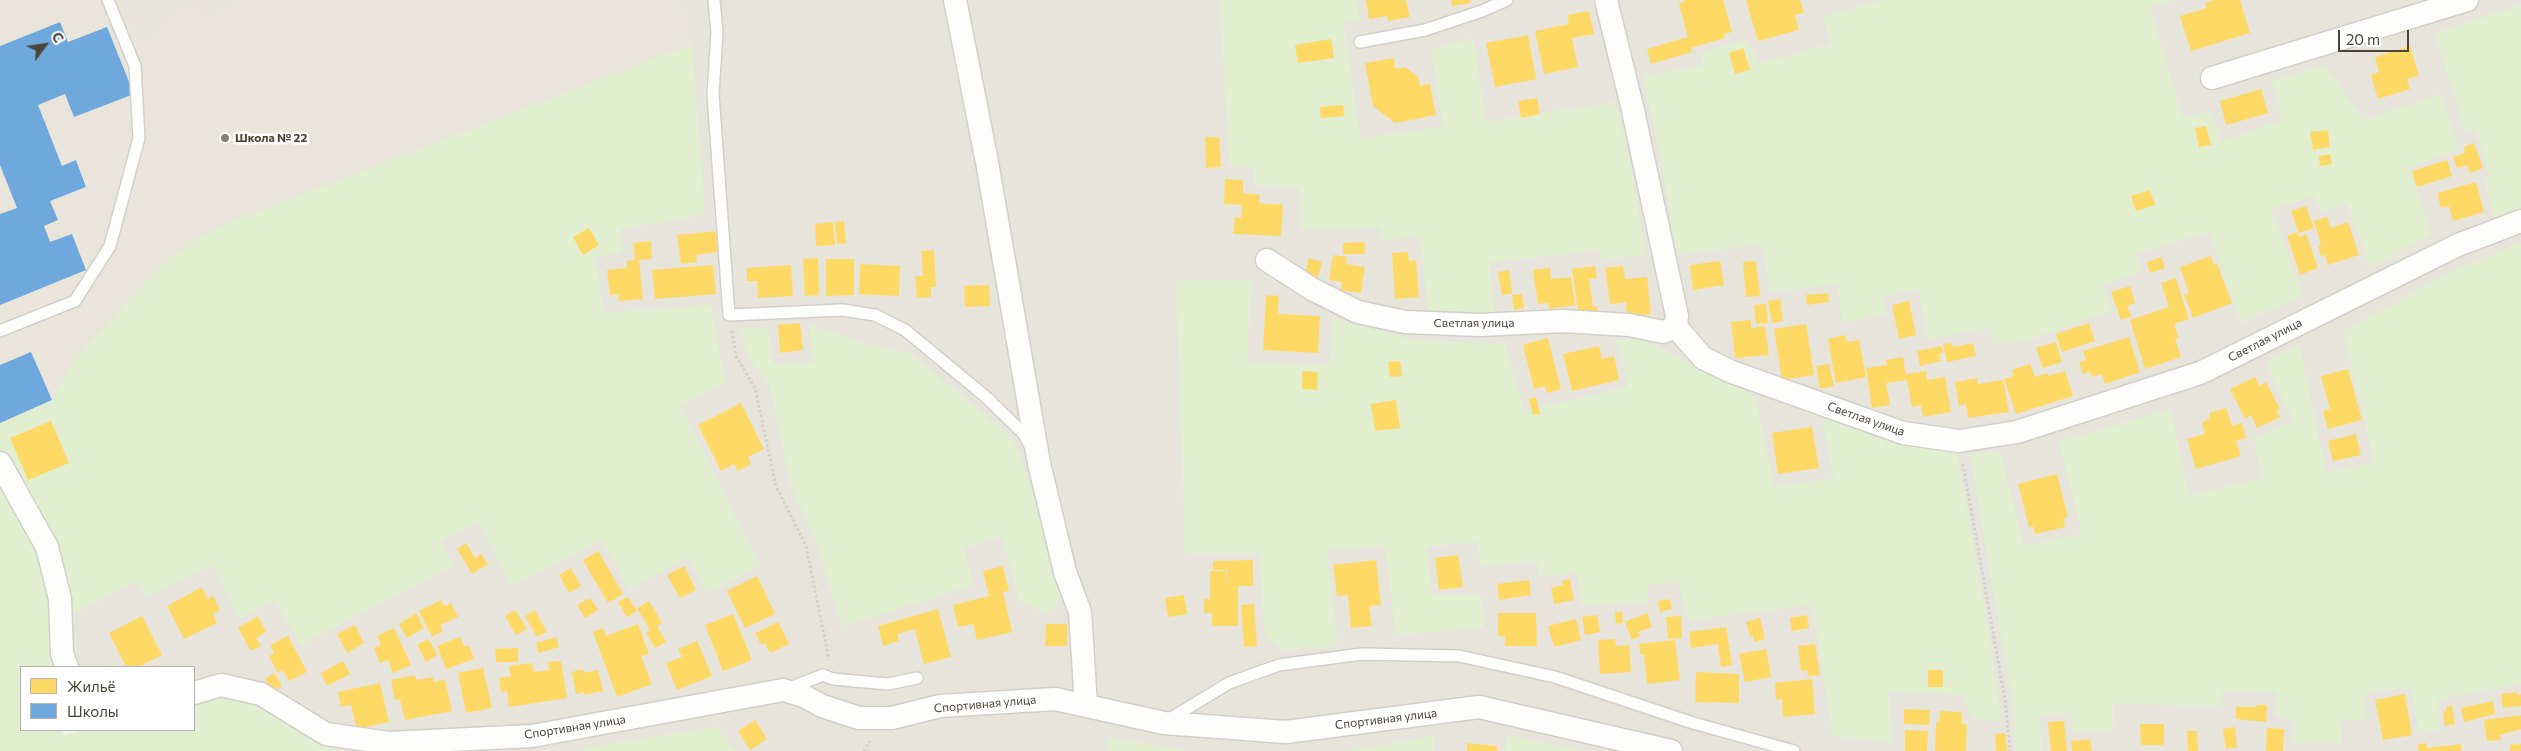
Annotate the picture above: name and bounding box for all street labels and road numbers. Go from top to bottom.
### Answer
street label: Светлая улица [2226,315,2304,365]
street label: Светлая улица [1434,316,1514,330]
street label: Светлая улица [1825,399,1907,439]
street label: Спортивная улица [933,692,1037,716]
street label: Спортивная улица [1334,706,1438,732]
street label: Спортивная улица [523,712,627,742]

